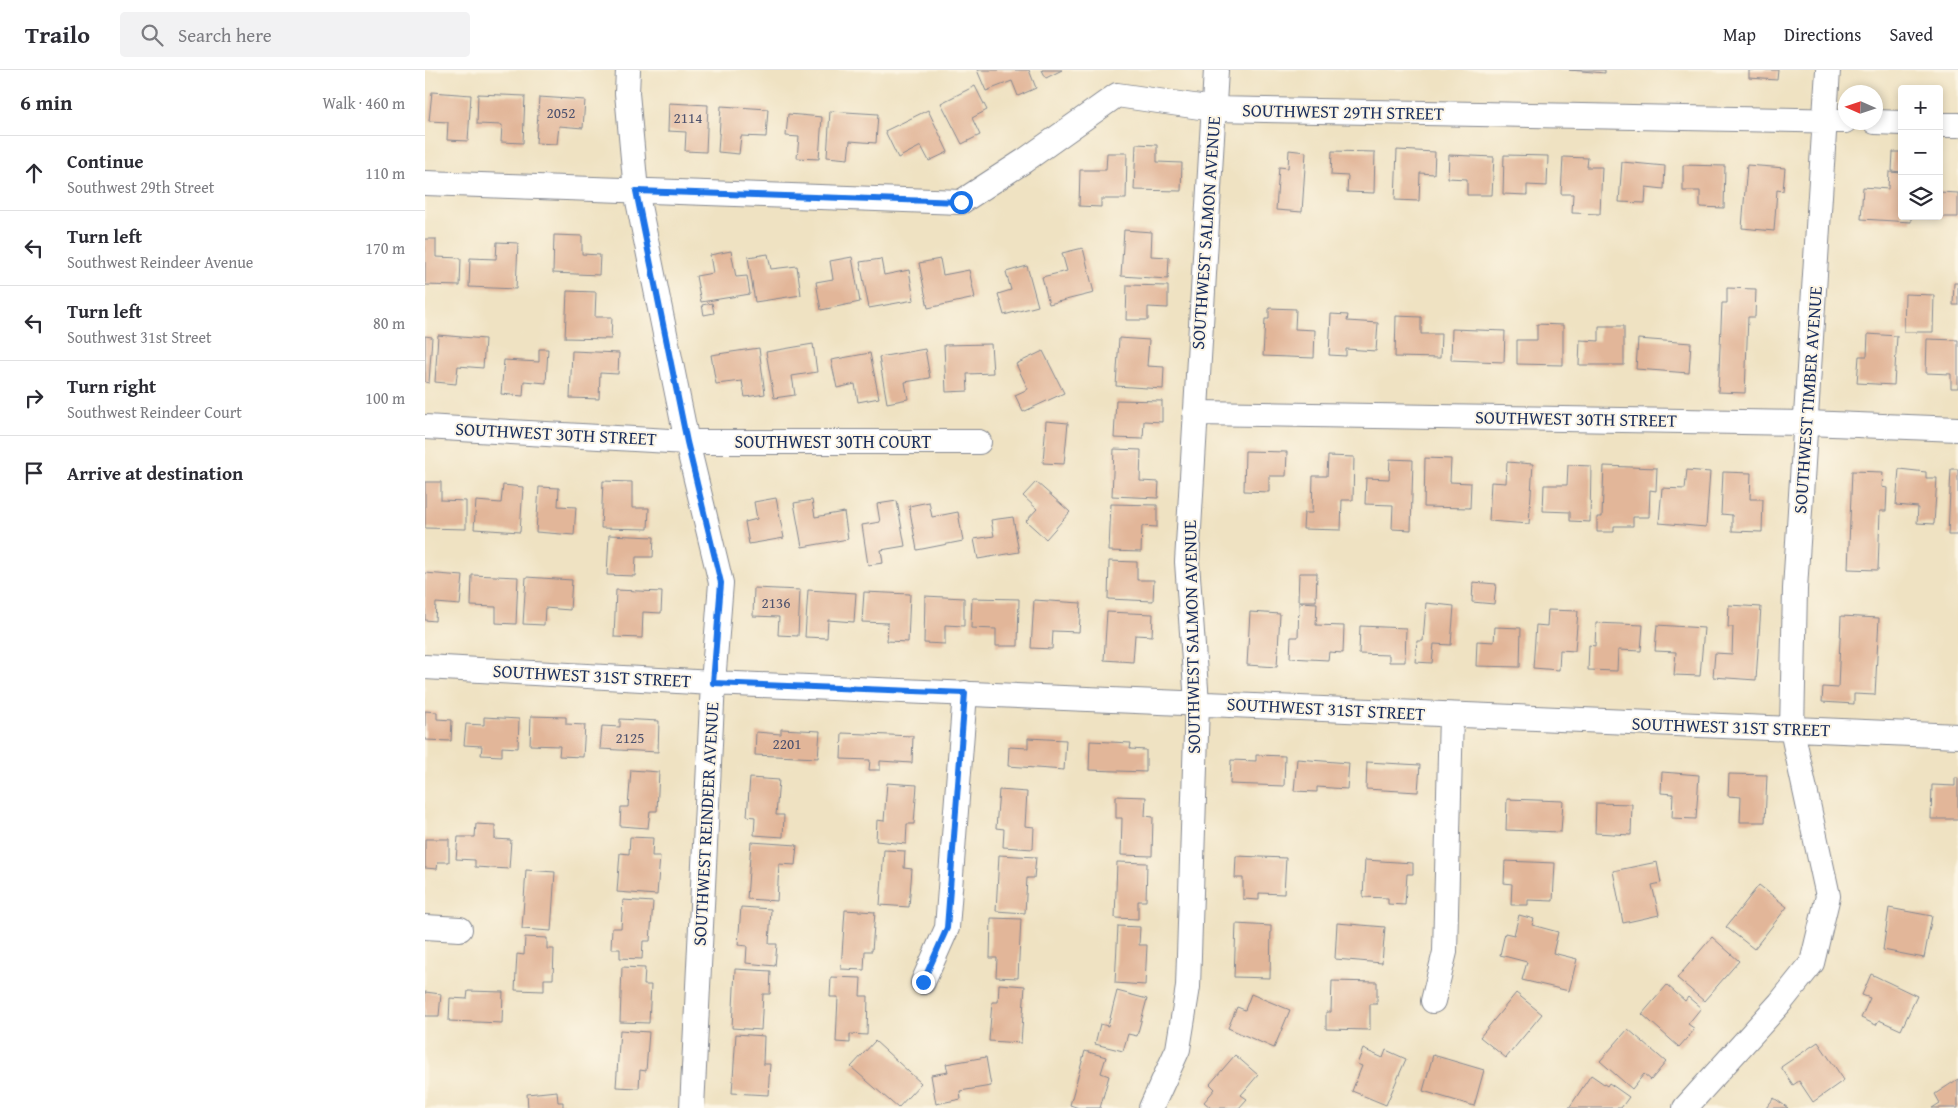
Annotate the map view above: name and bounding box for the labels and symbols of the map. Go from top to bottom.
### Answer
north arrow [1838,85,1883,130]
street label: SOUTHWEST 29TH STREET [1242,96,1444,127]
house number: 2052 [547,102,575,123]
house number: 2114 [674,107,702,128]
street label: SOUTHWEST SALMON AVENUE [1184,115,1227,351]
route start [950,191,973,214]
street label: SOUTHWEST TIMBER AVENUE [1786,285,1829,515]
street label: SOUTHWEST 30TH STREET [1475,403,1677,434]
street label: SOUTHWEST 30TH STREET [455,415,657,452]
street label: SOUTHWEST 30TH COURT [735,428,931,455]
street label: SOUTHWEST SALMON AVENUE [1176,520,1207,754]
house number: 2136 [762,592,790,613]
street label: SOUTHWEST 31ST STREET [492,657,692,694]
street label: SOUTHWEST 31ST STREET [1226,690,1426,727]
street label: SOUTHWEST REINDEER AVENUE [686,701,725,947]
street label: SOUTHWEST 31ST STREET [1631,710,1831,743]
house number: 2125 [616,727,644,748]
house number: 2201 [773,733,801,754]
route end [912,971,935,994]

